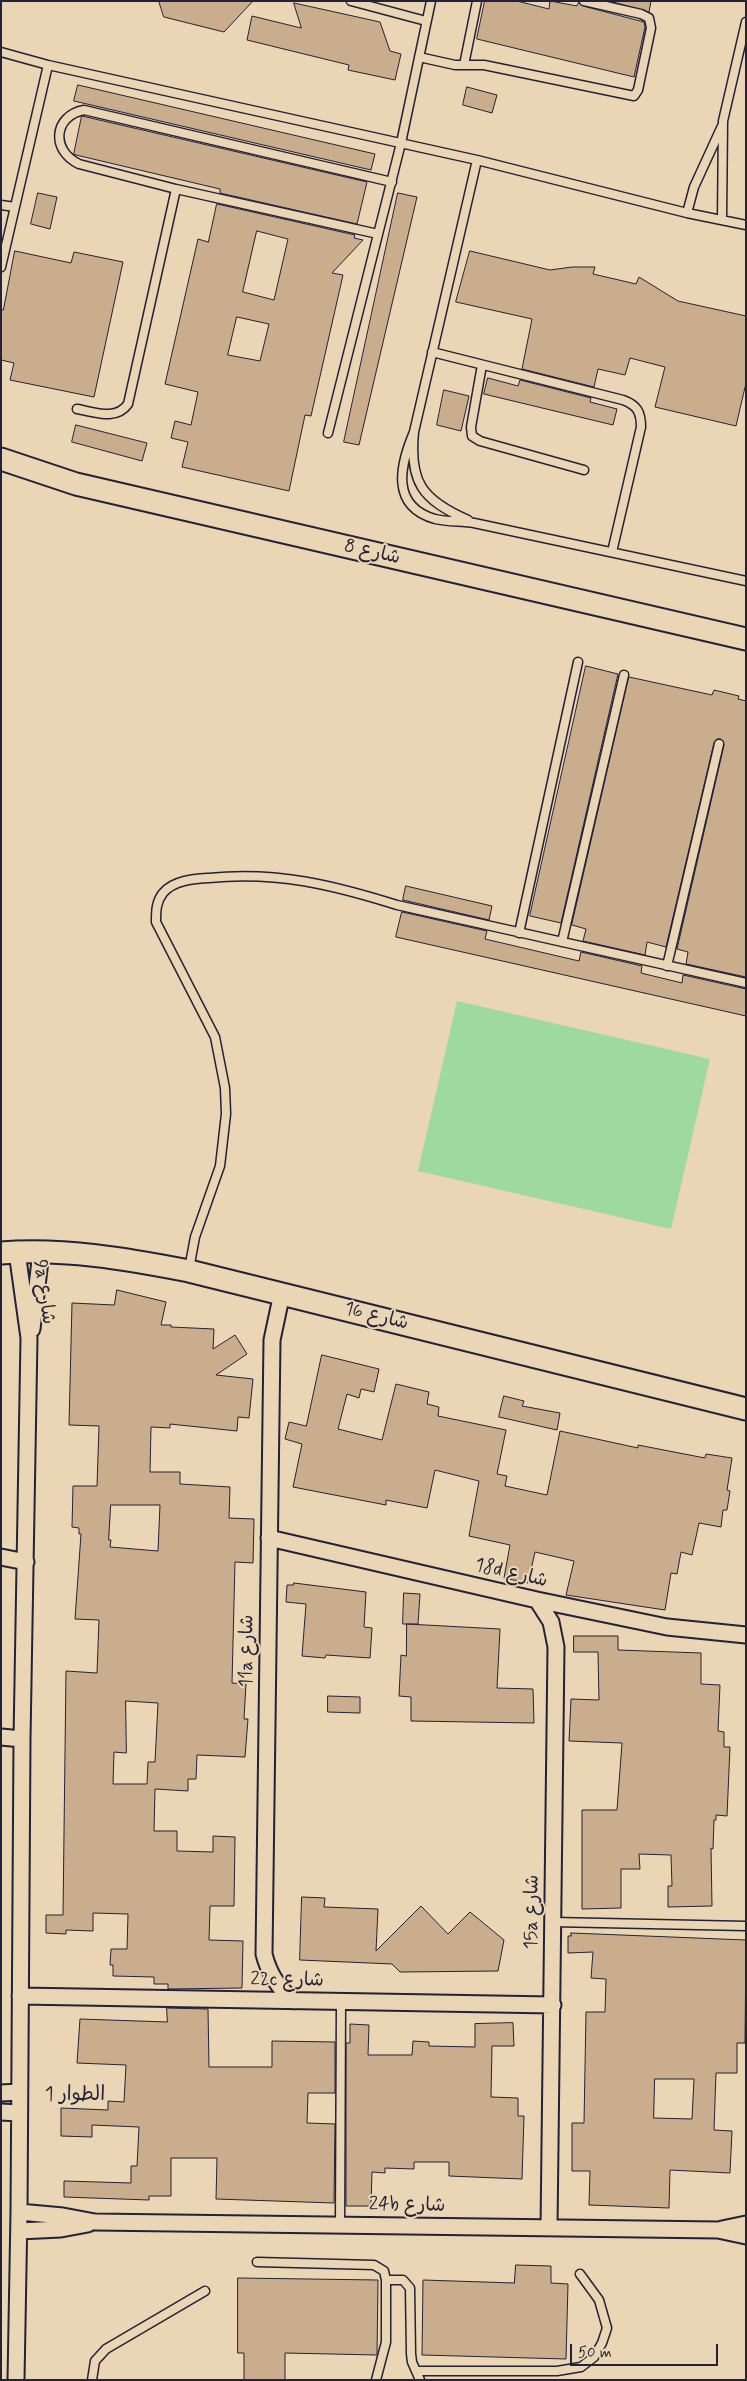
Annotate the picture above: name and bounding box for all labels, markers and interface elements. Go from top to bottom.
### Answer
street label: شارع 8 [342,535,402,571]
street label: 9a شارع [27,1258,59,1326]
street label: شارع 16 [342,1298,410,1336]
street label: 18d شارع [472,1555,550,1593]
street label: 11a شارع [236,1614,260,1688]
street label: 15a شارع [521,1874,545,1950]
street label: 22c شارع [250,1969,324,1993]
district label: الطوار 1 [45,2084,105,2108]
street label: 24b شارع [369,2194,445,2218]
scale bar [572,2334,720,2366]
text: 50 m [578,2343,612,2363]

